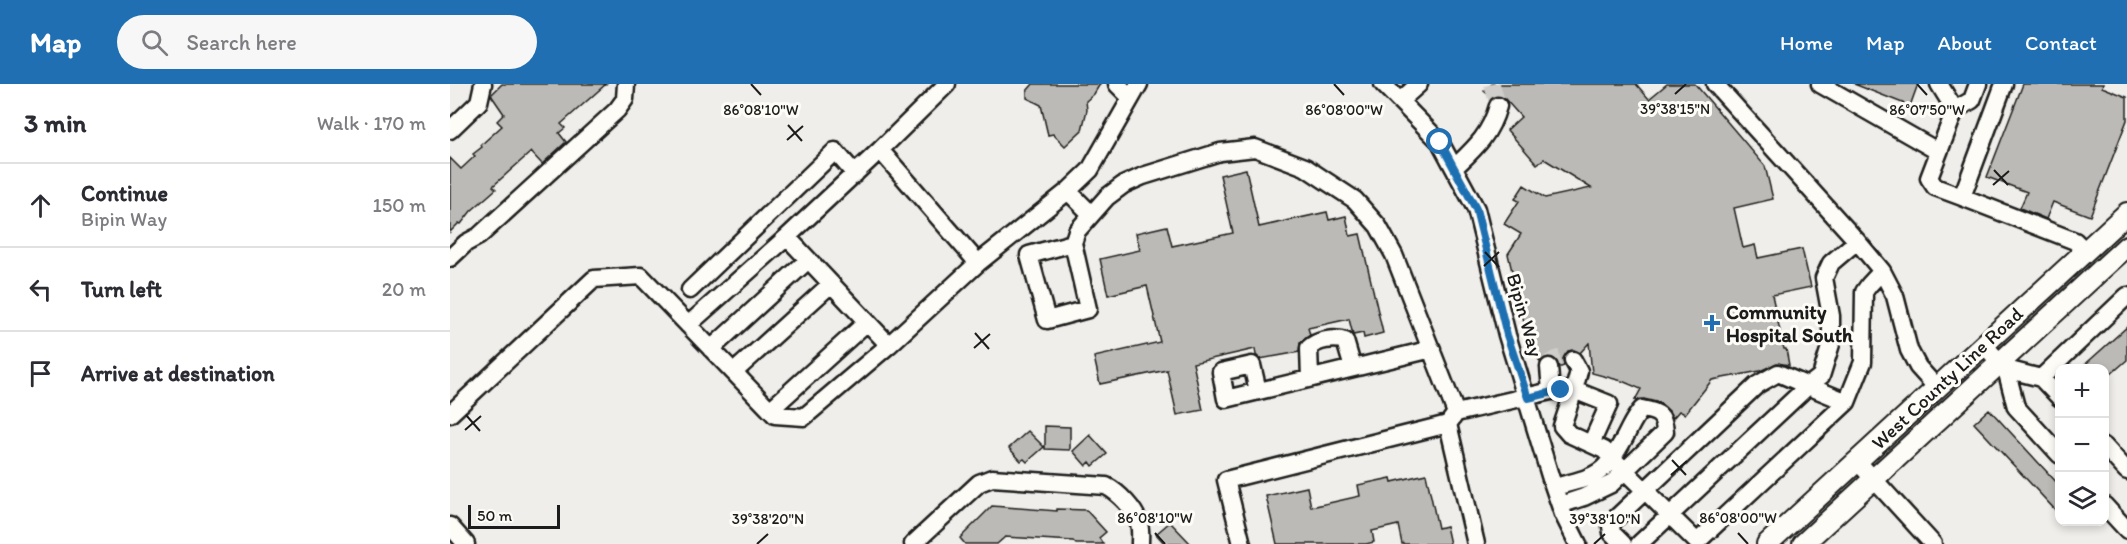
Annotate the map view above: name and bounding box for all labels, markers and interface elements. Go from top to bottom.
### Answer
search box [117,15,537,69]
text: Map [30,25,81,59]
icon: search [138,26,171,59]
text: Search here [186,29,297,56]
text: Home [1780,30,1833,55]
text: Map [1866,30,1905,55]
text: About [1938,30,1992,55]
text: Contact [2025,30,2097,55]
text: 39°38'15"N [1640,100,1710,118]
text: 86°08'10"W [723,101,799,119]
text: 86°08'00"W [1305,101,1383,119]
text: 86°07'50"W [1889,101,1965,119]
text: 3 min [24,107,86,139]
text: Walk · 170 m [317,111,426,135]
route start [1426,128,1452,154]
text: Continue [81,180,168,207]
icon: ahead [24,189,57,222]
text: 150 m [373,193,426,217]
text: Bipin Way [81,207,167,231]
street label: Bipin Way [1502,270,1549,360]
icon: left [24,273,57,306]
text: Turn left [81,276,162,303]
text: 20 m [382,277,426,301]
place label: Community Hospital South [1726,300,1853,348]
street label: West County Line Road [1866,302,2028,454]
marker: Community Hospital South [1703,314,1721,332]
icon: arrive [24,357,57,390]
text: Arrive at destination [81,360,275,387]
map controls [2055,364,2109,526]
button: + [2055,364,2109,418]
route end [1547,376,1573,402]
button: − [2055,418,2109,472]
button: layers [2055,472,2109,526]
scale bar [468,502,560,530]
text: 50 m [477,506,512,525]
text: 86°08'10"W [1117,509,1193,527]
text: 86°08'00"W [1699,509,1777,527]
text: 39°38'20"N [732,510,804,528]
text: 39°38'10"N [1569,510,1641,528]

